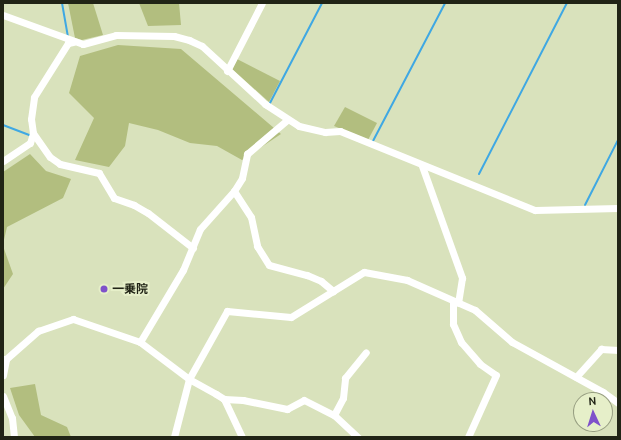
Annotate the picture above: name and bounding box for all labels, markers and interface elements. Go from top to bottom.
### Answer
place label: 一乗院 [112,282,148,296]
marker: 一乗院 [99,284,109,294]
north arrow [573,392,613,432]
text: N [588,394,597,408]

